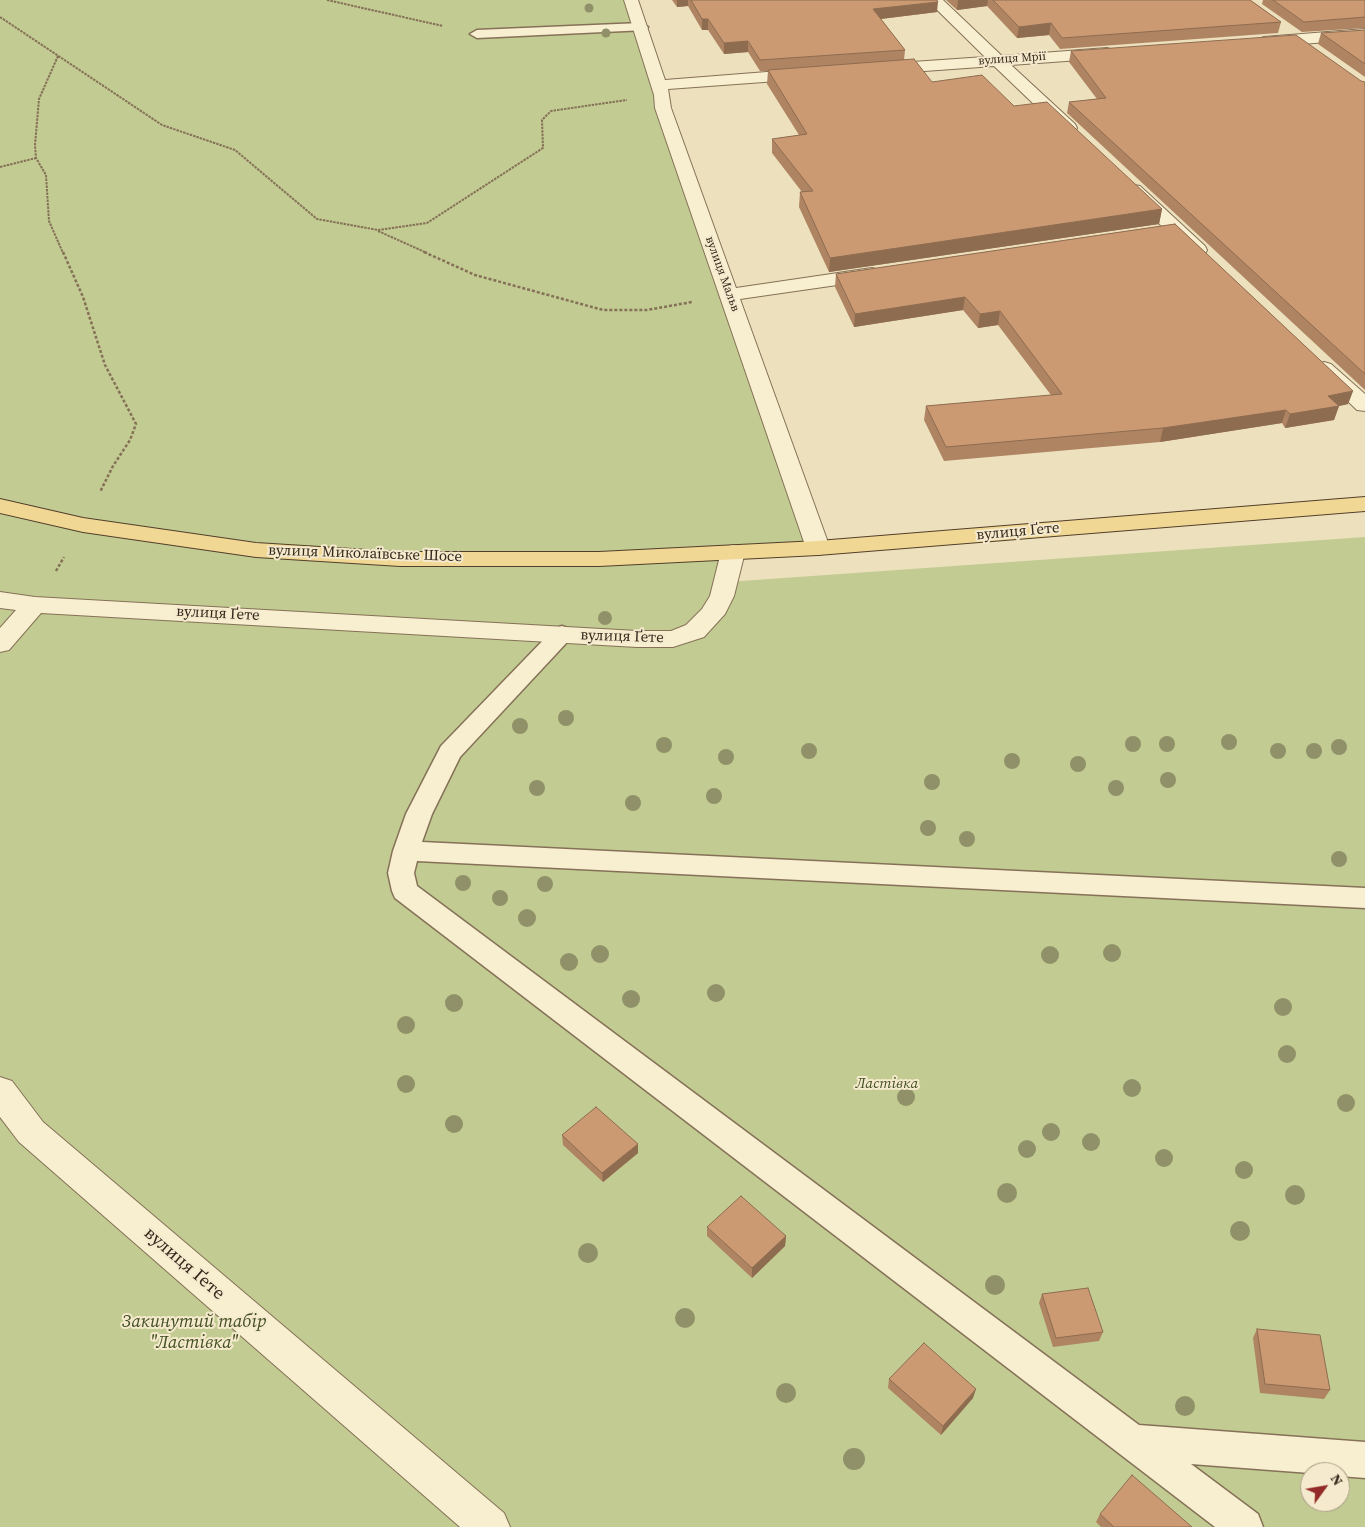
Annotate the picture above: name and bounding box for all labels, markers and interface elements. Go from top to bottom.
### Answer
street label: вулиця Мрії [978,49,1046,69]
street label: вулиця Мальв [702,234,742,314]
street label: вулиця Ґете [976,519,1060,545]
street label: вулиця Миколаївське Шосе [268,542,462,566]
street label: вулиця Ґете [176,603,260,625]
street label: вулиця Ґете [580,627,664,647]
park label: Ластівка [856,1075,918,1093]
street label: вулиця Ґете [139,1223,229,1305]
park label: Закинутий табір "Ластівка" [122,1311,266,1354]
north arrow [1300,1462,1350,1512]
text: N [1326,1470,1348,1489]

